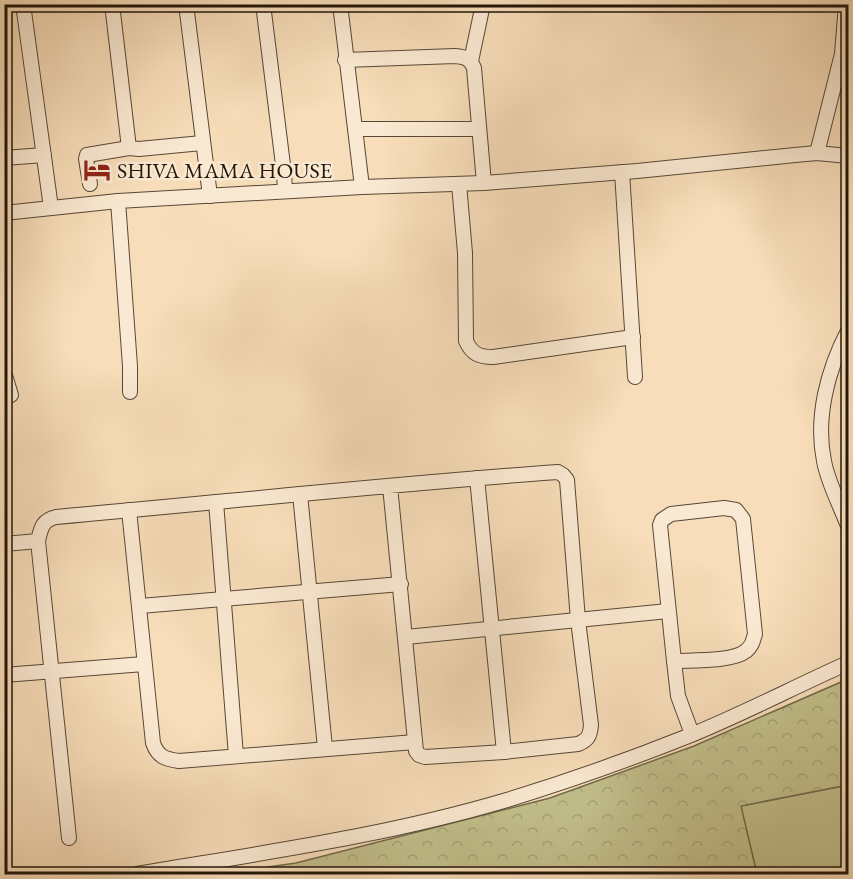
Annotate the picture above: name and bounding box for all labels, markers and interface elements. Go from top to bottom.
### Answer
hotel icon: SHIVA MAMA HOUSE [82,155,112,185]
place label: SHIVA MAMA HOUSE [117,156,332,185]

